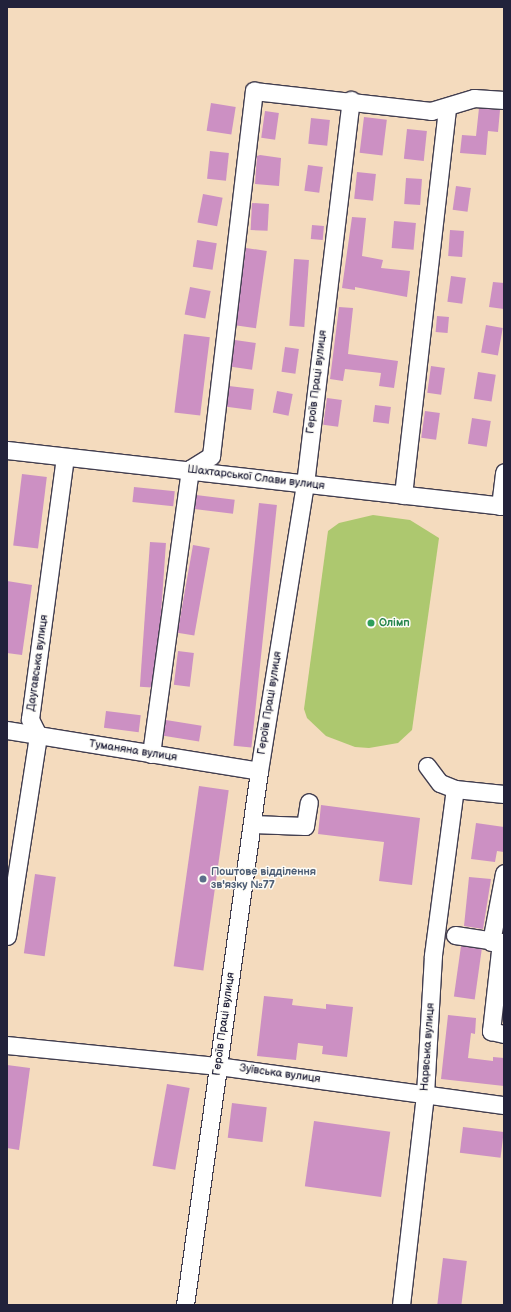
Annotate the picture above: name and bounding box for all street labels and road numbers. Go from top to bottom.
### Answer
street label: Героїв Праці вулиця [304,329,330,435]
street label: Шахтарської Слави вулиця [187,463,325,493]
street label: Даугавська вулиця [25,614,51,712]
street label: Героїв Праці вулиця [255,650,285,756]
street label: Туманяна вулиця [88,738,178,764]
street label: Героїв Праці вулиця [210,971,238,1077]
street label: Нарвська вулиця [418,1002,438,1092]
street label: Зуївська вулиця [239,1062,321,1086]

